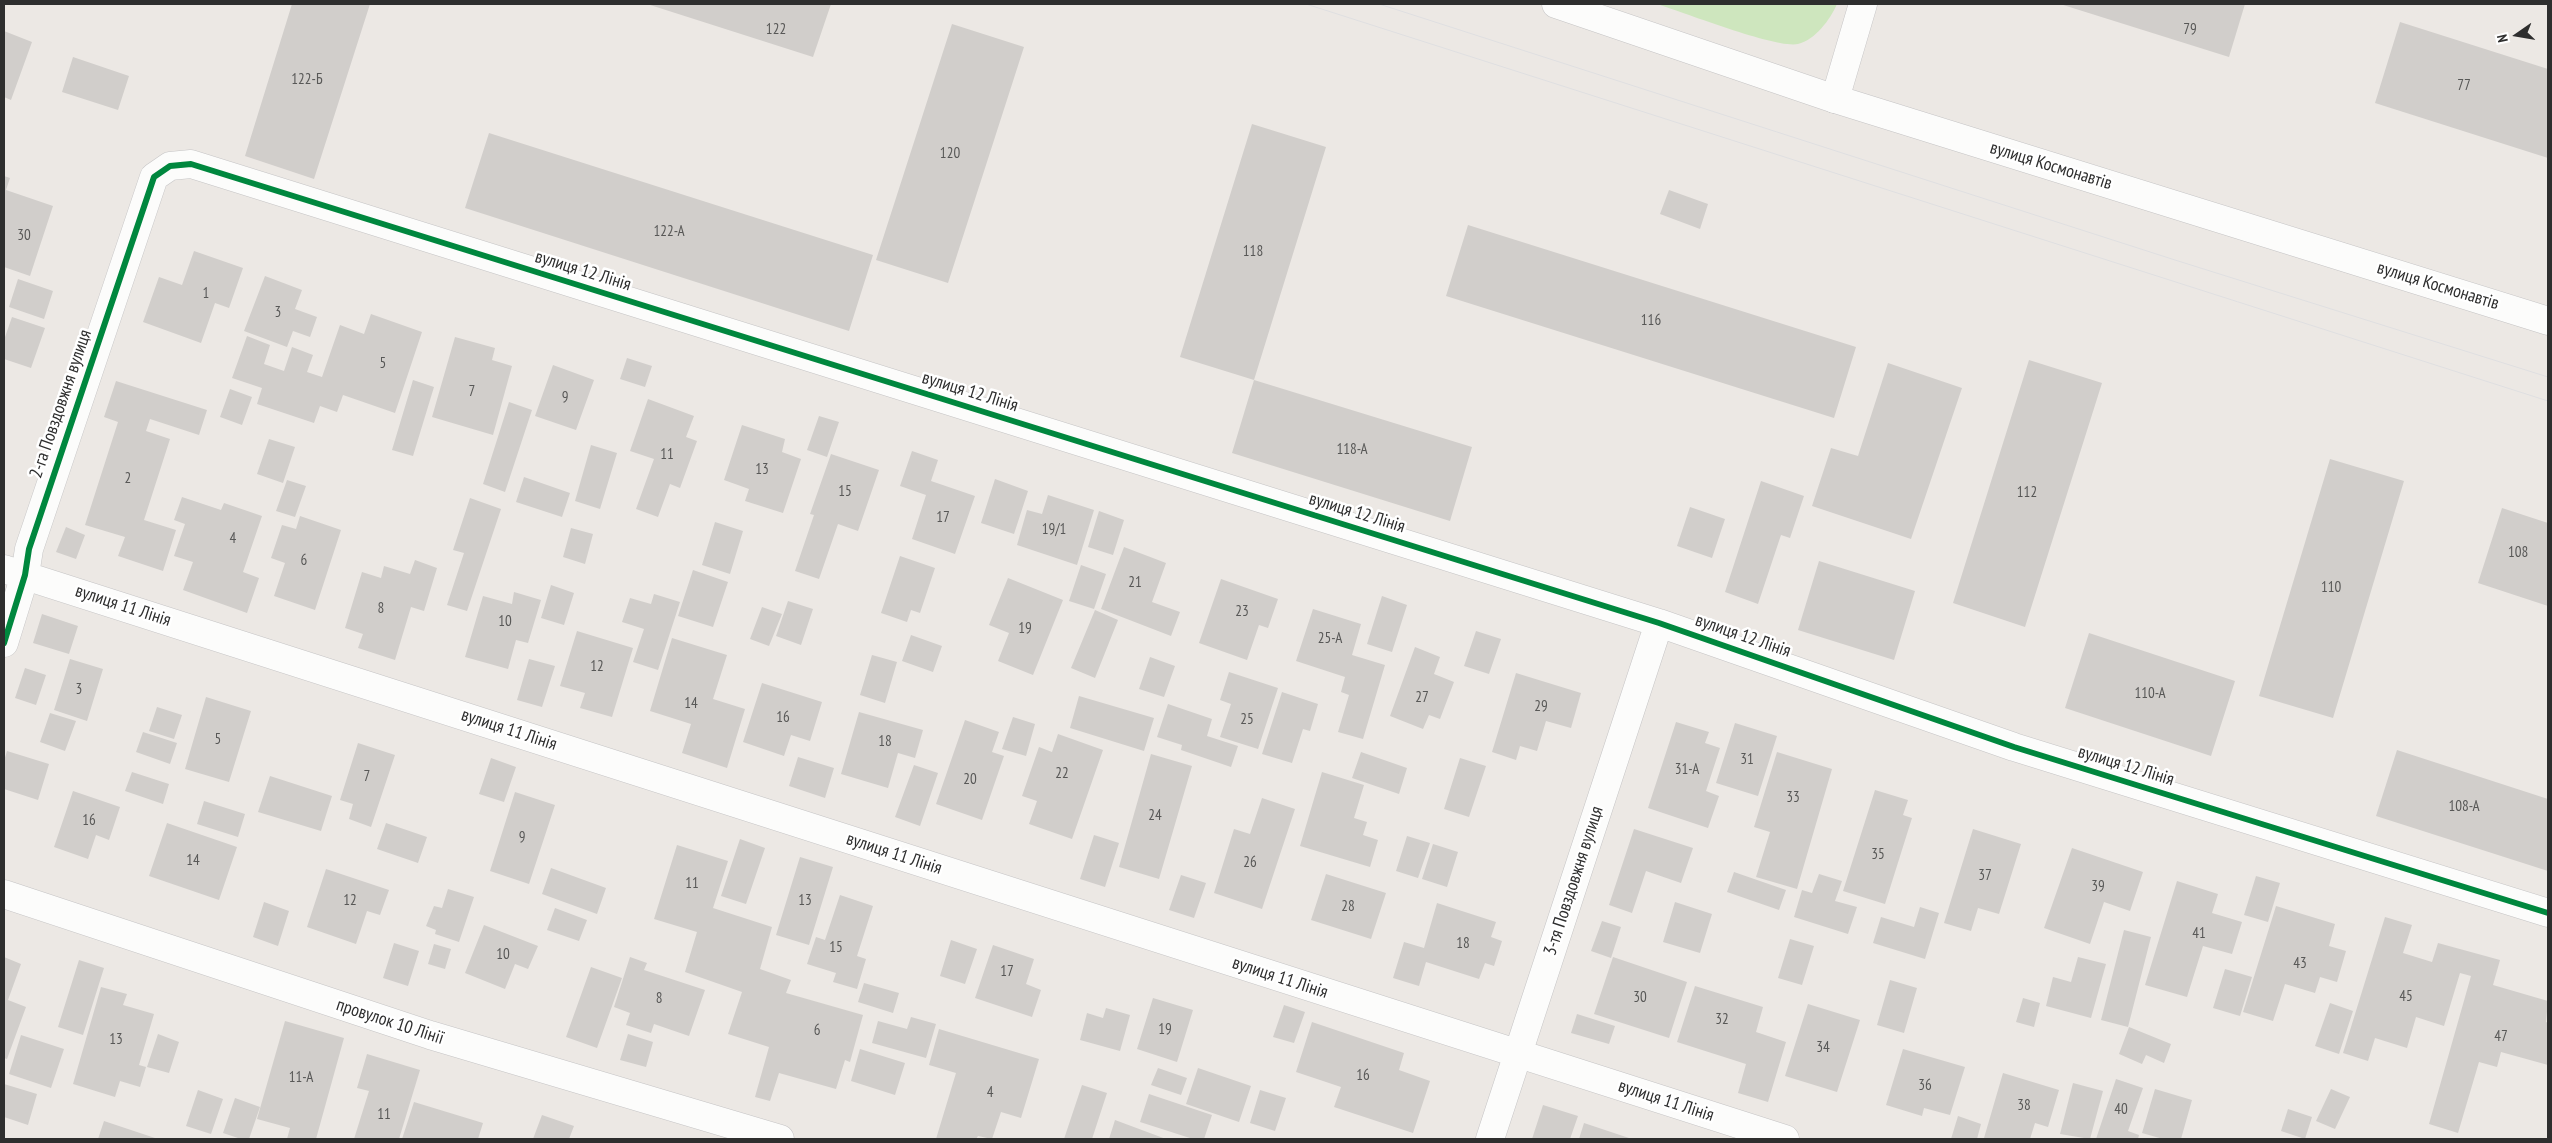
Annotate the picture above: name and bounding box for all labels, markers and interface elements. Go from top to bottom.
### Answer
north arrow [2492,10,2542,60]
house number: 122 [766,21,786,39]
house number: 79 [2183,21,2197,39]
text: N [2493,33,2512,44]
house number: 122-Б [291,71,323,89]
house number: 77 [2457,77,2471,95]
street label: вулиця Космонавтів [1987,137,2115,195]
house number: 120 [940,145,960,163]
house number: 122-А [653,223,685,241]
house number: 30 [17,227,31,245]
house number: 118 [1243,243,1263,261]
street label: вулиця 12 Лінія [532,246,634,296]
street label: вулиця Космонавтів [2374,257,2502,315]
house number: 1 [203,285,209,303]
house number: 3 [275,304,281,322]
house number: 116 [1641,312,1661,330]
street label: 2-га Повздовжня вулиця [25,327,97,481]
house number: 5 [380,355,386,373]
street label: вулиця 12 Лінія [919,367,1021,417]
house number: 7 [469,383,475,401]
house number: 9 [562,389,568,407]
house number: 118-А [1336,441,1368,459]
house number: 11 [660,446,674,464]
house number: 13 [755,461,769,479]
house number: 2 [125,470,131,488]
house number: 15 [838,483,852,501]
house number: 112 [2017,484,2037,502]
street label: вулиця 12 Лінія [1306,488,1408,538]
house number: 17 [936,509,950,527]
house number: 19/1 [1042,521,1066,539]
house number: 4 [230,530,236,548]
house number: 108 [2508,544,2528,562]
house number: 6 [301,552,307,570]
house number: 21 [1128,574,1142,592]
house number: 110 [2321,579,2341,597]
street label: вулиця 11 Лінія [72,580,174,632]
house number: 8 [378,600,384,618]
house number: 23 [1235,603,1249,621]
street label: вулиця 12 Лінія [1692,610,1794,662]
house number: 10 [498,613,512,631]
house number: 19 [1018,620,1032,638]
house number: 25-А [1318,630,1342,648]
house number: 12 [590,658,604,676]
house number: 3 [76,681,82,699]
house number: 110-А [2134,685,2166,703]
house number: 27 [1415,689,1429,707]
house number: 14 [684,695,698,713]
house number: 29 [1534,698,1548,716]
street label: вулиця 11 Лінія [458,704,560,756]
house number: 16 [776,709,790,727]
house number: 25 [1240,711,1254,729]
house number: 5 [215,731,221,749]
house number: 18 [878,733,892,751]
street label: вулиця 12 Лінія [2075,741,2177,791]
house number: 31 [1740,751,1754,769]
house number: 31-А [1675,761,1699,779]
house number: 22 [1055,765,1069,783]
house number: 7 [364,768,370,786]
house number: 20 [963,771,977,789]
house number: 33 [1786,789,1800,807]
house number: 108-А [2448,798,2480,816]
street label: 3-тя Повздовжня вулиця [1540,804,1608,958]
house number: 24 [1148,807,1162,825]
house number: 16 [82,812,96,830]
street label: вулиця 11 Лінія [843,828,945,880]
house number: 9 [519,829,525,847]
house number: 35 [1871,846,1885,864]
house number: 14 [186,852,200,870]
house number: 26 [1243,854,1257,872]
house number: 37 [1978,867,1992,885]
house number: 11 [685,875,699,893]
house number: 39 [2091,878,2105,896]
house number: 12 [343,892,357,910]
house number: 13 [798,892,812,910]
house number: 28 [1341,898,1355,916]
house number: 41 [2192,925,2206,943]
house number: 18 [1456,935,1470,953]
house number: 15 [829,939,843,957]
house number: 10 [496,946,510,964]
street label: вулиця 11 Лінія [1229,952,1331,1004]
house number: 43 [2293,955,2307,973]
house number: 17 [1000,963,1014,981]
house number: 45 [2399,988,2413,1006]
house number: 30 [1633,989,1647,1007]
house number: 8 [656,990,662,1008]
street label: провулок 10 Лінії [333,994,447,1050]
house number: 32 [1715,1011,1729,1029]
house number: 19 [1158,1021,1172,1039]
house number: 6 [814,1022,820,1040]
house number: 47 [2494,1028,2508,1046]
house number: 13 [109,1031,123,1049]
house number: 34 [1816,1039,1830,1057]
house number: 16 [1356,1067,1370,1085]
house number: 11-А [289,1069,313,1087]
street label: вулиця 11 Лінія [1615,1075,1717,1127]
house number: 36 [1918,1077,1932,1095]
house number: 4 [987,1084,993,1102]
house number: 38 [2017,1097,2031,1115]
house number: 40 [2114,1101,2128,1119]
house number: 11 [377,1106,391,1124]

